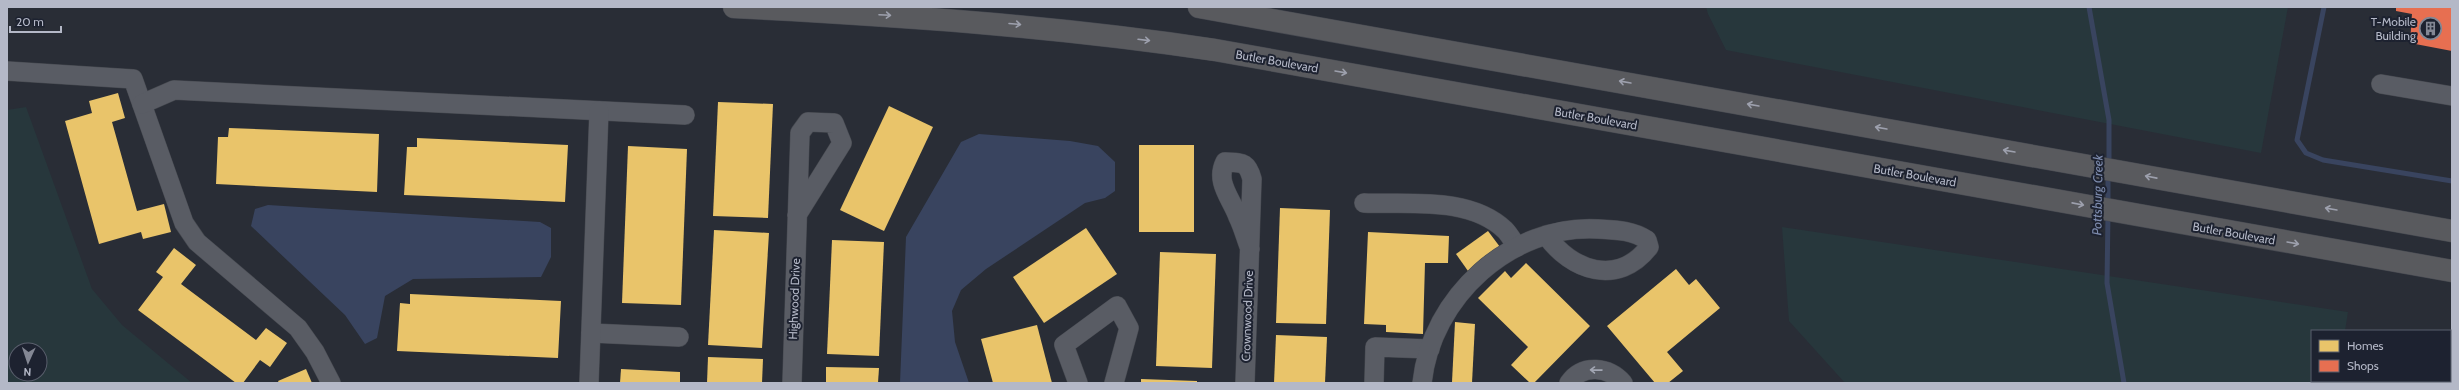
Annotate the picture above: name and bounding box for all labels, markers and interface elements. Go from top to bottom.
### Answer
scale bar [10,8,61,34]
one-way arrow [878,11,891,19]
text: 20 m [16,14,44,29]
place label: T-Mobile Building [2371,14,2417,43]
building icon: T-Mobile Building [2418,15,2444,41]
one-way arrow [1008,21,1021,28]
one-way arrow [1137,36,1150,43]
street label: Butler Boulevard [1235,46,1319,76]
one-way arrow [1334,69,1347,77]
one-way arrow [1619,78,1632,86]
one-way arrow [1747,101,1760,109]
street label: Butler Boulevard [1554,103,1638,133]
one-way arrow [1875,124,1888,132]
one-way arrow [2003,146,2016,154]
water label: Pottsburg Creek [2088,154,2106,236]
street label: Butler Boulevard [1873,160,1957,190]
one-way arrow [2145,173,2158,181]
one-way arrow [2071,201,2084,209]
one-way arrow [2325,205,2338,213]
street label: Butler Boulevard [2192,218,2276,248]
one-way arrow [2286,239,2299,247]
street label: Highwood Drive [785,258,803,340]
street label: Crownwood Drive [1238,270,1256,362]
legend [2311,330,2451,382]
text: Homes [2347,338,2384,353]
north arrow [8,342,48,382]
text: Shops [2347,358,2379,373]
text: N [23,365,32,379]
one-way arrow [1590,366,1603,374]

